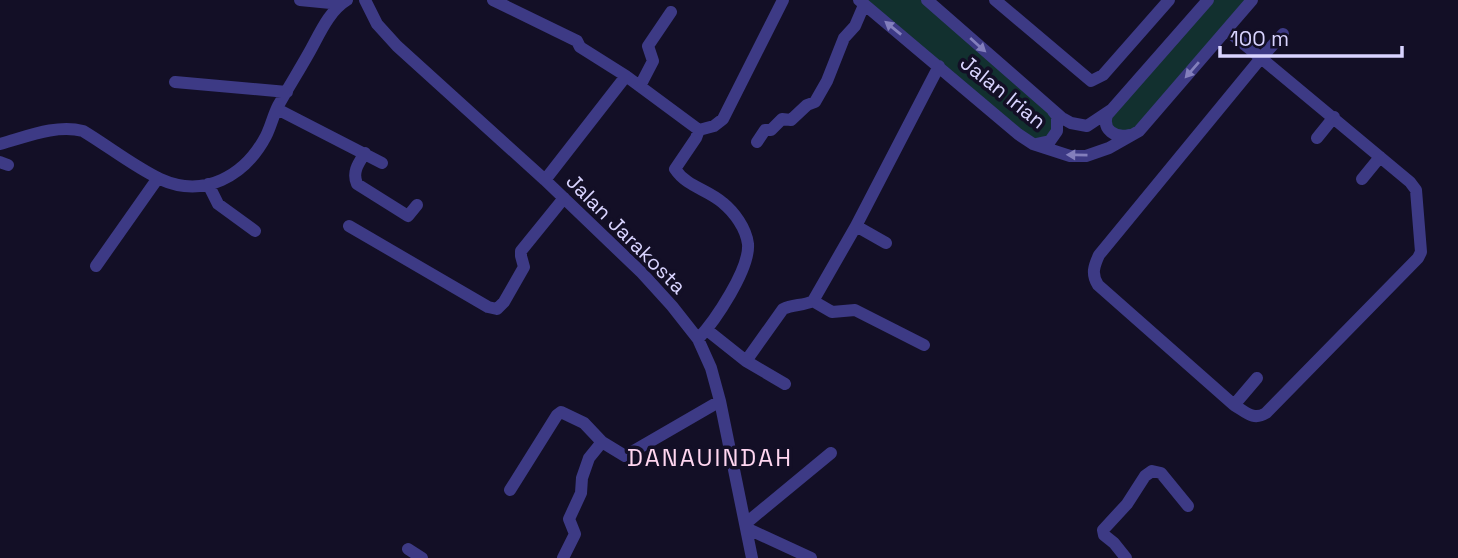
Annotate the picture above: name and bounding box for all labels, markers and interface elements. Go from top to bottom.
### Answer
scale bar [1220,14,1402,58]
one-way arrow [885,21,903,36]
text: 100 m [1230,25,1289,52]
one-way arrow [970,37,987,52]
street label: Jalan Irian [955,49,1052,134]
one-way arrow [1184,61,1200,79]
one-way arrow [1066,149,1088,161]
street label: Jalan Jarakosta [560,168,692,300]
district label: DANAUINDAH [627,442,793,473]

